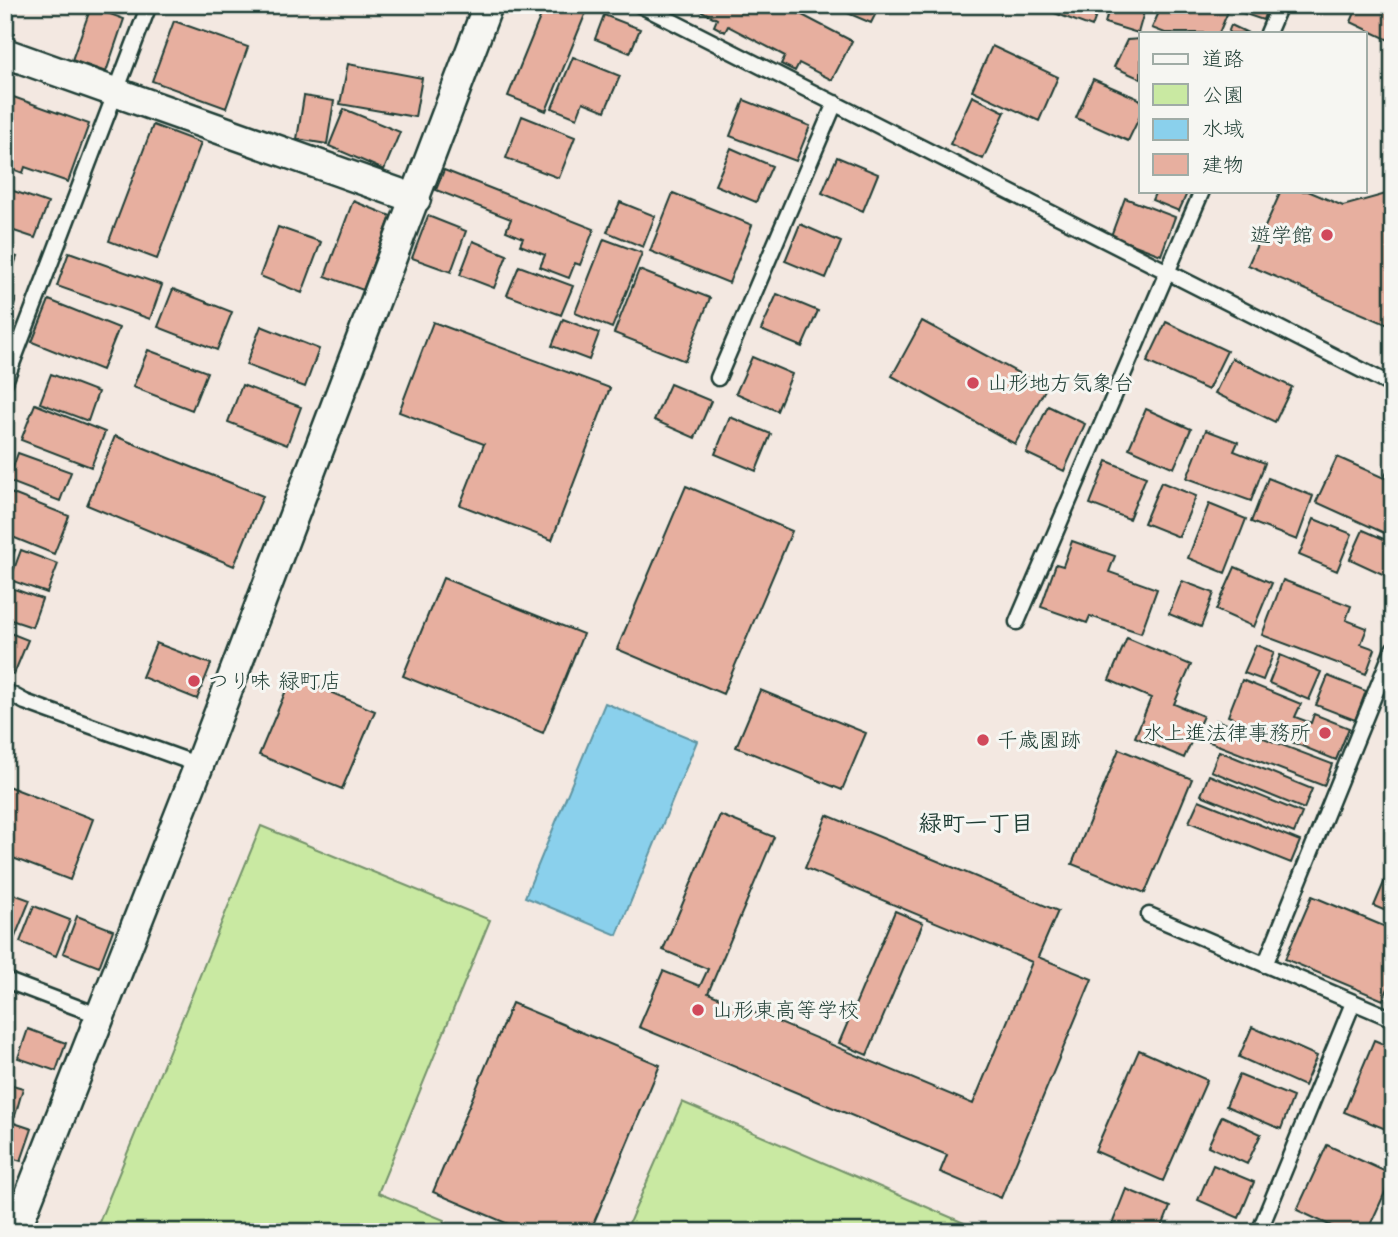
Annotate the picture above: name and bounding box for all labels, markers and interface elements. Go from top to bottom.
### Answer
legend [1139,32,1366,192]
text: 道路 [1202,45,1244,73]
text: 公園 [1202,81,1244,109]
text: 水域 [1202,115,1244,143]
text: 建物 [1202,151,1244,179]
place label: 遊学館 [1250,221,1313,249]
marker: 遊学館 [1319,227,1335,243]
place label: 山形地方気象台 [987,369,1134,397]
marker: 山形地方気象台 [965,375,981,391]
place label: つり味 緑町店 [208,667,341,695]
marker: つり味 緑町店 [186,673,202,689]
place label: 水上進法律事務所 [1143,719,1311,747]
marker: 水上進法律事務所 [1317,725,1333,741]
place label: 千歳園跡 [997,726,1081,754]
marker: 千歳園跡 [975,732,991,748]
district label: 緑町一丁目 [919,808,1034,838]
place label: 山形東高等学校 [712,996,859,1024]
marker: 山形東高等学校 [690,1002,706,1018]

